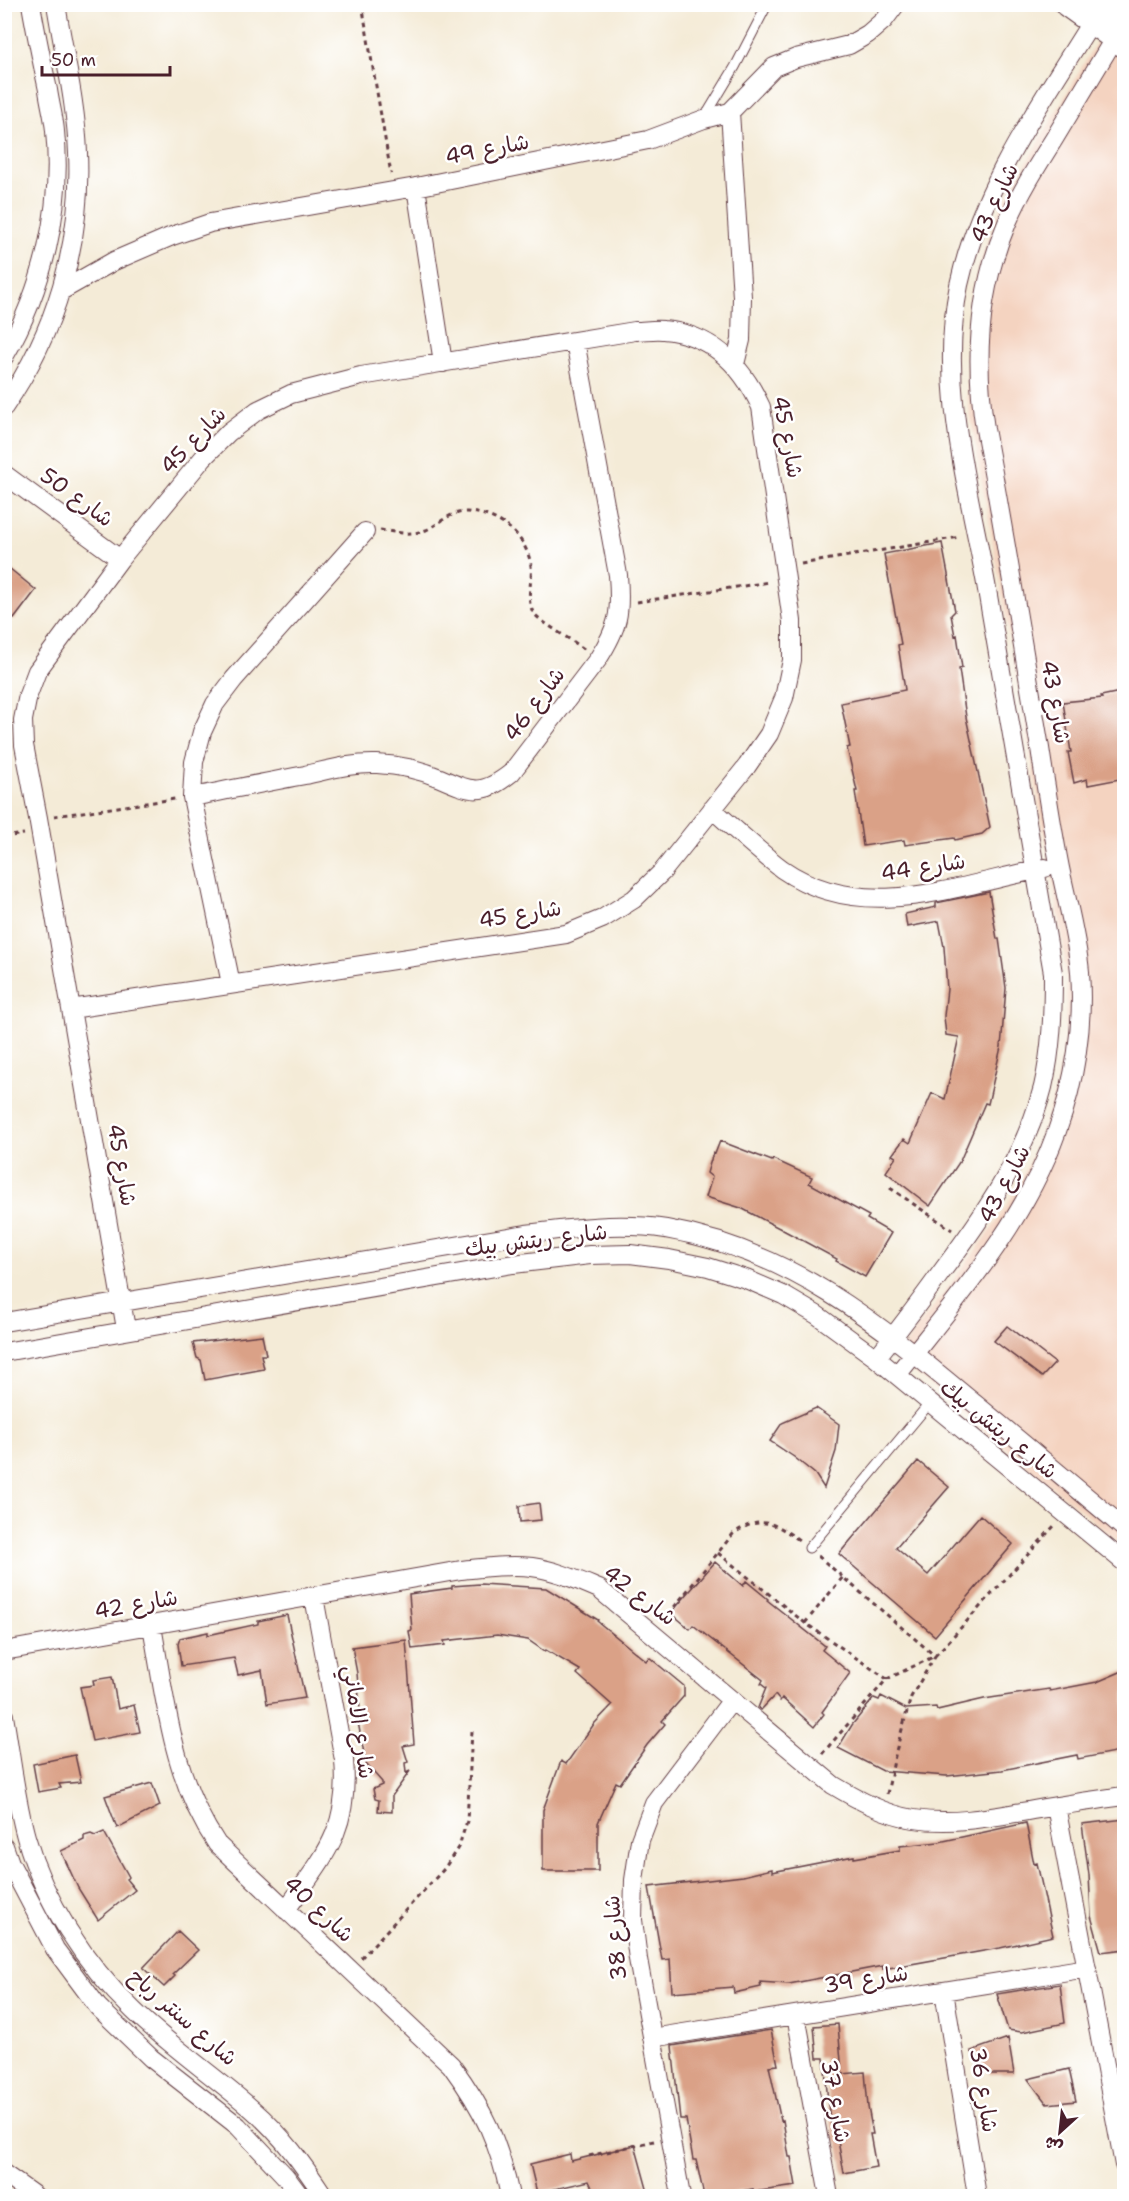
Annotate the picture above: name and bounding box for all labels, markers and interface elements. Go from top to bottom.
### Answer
scale bar [42,39,170,77]
text: 50 m [51,48,96,72]
street label: شارع 49 [443,127,532,172]
street label: شارع 43 [963,159,1026,248]
street label: شارع 45 [765,393,810,481]
street label: شارع 45 [154,400,233,481]
street label: شارع 50 [34,461,119,534]
street label: شارع 43 [1033,658,1078,746]
street label: شارع 46 [497,661,572,747]
street label: شارع 44 [879,846,968,889]
street label: شارع 45 [477,893,564,936]
street label: شارع 45 [99,1121,144,1209]
street label: شارع 43 [971,1140,1038,1229]
street label: شارع ريتش بيك [463,1217,609,1264]
street label: شارع ريتش بيك [934,1373,1064,1486]
street label: شارع 42 [597,1558,682,1633]
street label: شارع 42 [92,1582,180,1627]
street label: شارع الاماني [332,1663,381,1781]
street label: شارع 40 [277,1869,360,1950]
street label: شارع 38 [597,1894,634,1982]
street label: شارع 39 [822,1958,910,2001]
street label: شارع سنتر رباح [122,1962,244,2073]
street label: شارع 36 [962,2046,1005,2135]
street label: شارع 37 [813,2057,858,2145]
north arrow [1030,2102,1090,2162]
text: ش [1041,2132,1066,2158]

